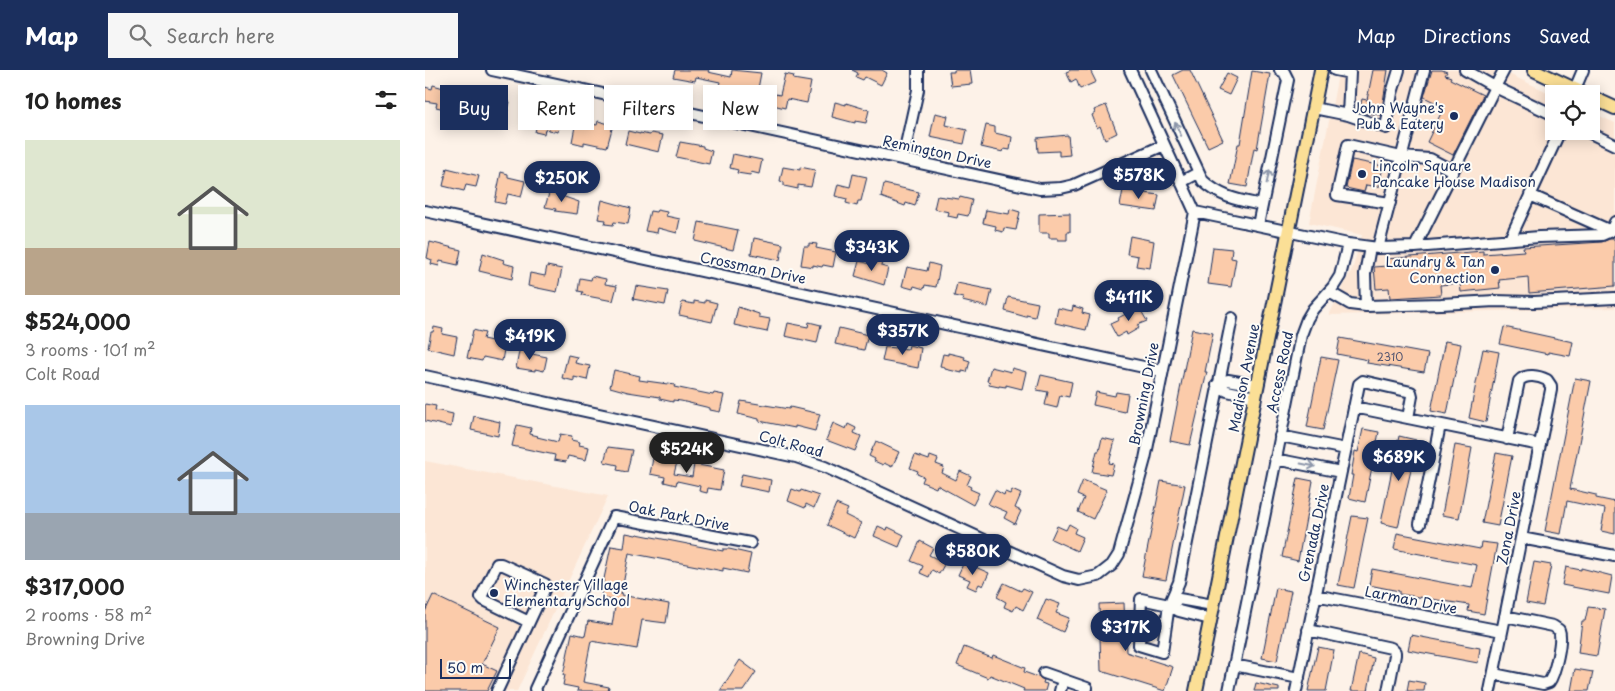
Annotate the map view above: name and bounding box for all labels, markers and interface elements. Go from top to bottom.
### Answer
search box [108,13,458,58]
text: Map [25,17,78,53]
icon: search [126,21,154,49]
text: Search here [166,21,275,49]
text: Map [1357,22,1395,49]
text: Directions [1423,22,1511,49]
text: Saved [1539,22,1590,49]
text: 10 homes [25,84,122,116]
chip: Buy [440,85,508,130]
chip: Rent [518,85,594,130]
chip: Filters [604,85,693,130]
chip: New [703,85,777,130]
map controls [1545,85,1600,140]
button: locate [1545,85,1600,140]
icon: filters [372,86,400,114]
place label: John Wayne's Pub & Eatery [1352,97,1444,134]
marker: John Wayne's Pub & Eatery [1448,110,1460,122]
one-way arrow [1173,122,1182,137]
street label: Remington Drive [881,130,994,173]
place label: Lincoln Square Pancake House Madison [1372,155,1536,192]
pin: $578K [1104,158,1174,200]
pin: $250K [527,160,597,203]
text: $578K [1113,162,1165,186]
text: $250K [535,165,589,189]
marker: Lincoln Square Pancake House Madison [1356,168,1368,180]
one-way arrow [1263,170,1273,186]
icon: home [168,173,258,263]
pin: $343K [837,230,907,272]
text: $343K [845,234,899,258]
street label: Crossman Drive [698,246,808,289]
place label: Laundry & Tan Connection [1385,251,1485,288]
marker: Laundry & Tan Connection [1489,264,1501,276]
pin: $411K [1094,280,1164,322]
text: $411K [1105,284,1153,308]
text: $524,000 [25,305,131,337]
pin: $357K [868,314,938,356]
pin: $419K [495,318,565,361]
text: $357K [877,318,929,342]
street label: Madison Avenue [1223,321,1264,434]
text: $419K [505,323,555,347]
street label: Access Road [1261,329,1298,415]
text: 3 rooms · 101 m² [25,337,156,361]
street label: Browning Drive [1123,340,1164,447]
house number: 2310 [1377,348,1403,365]
text: Colt Road [25,361,100,385]
street label: Colt Road [757,425,826,462]
pin: $524K [652,432,722,474]
text: $524K [660,436,714,460]
icon: home [168,438,258,528]
pin: $689K [1364,440,1434,482]
text: $689K [1373,444,1425,468]
one-way arrow [1300,461,1316,471]
street label: Grenada Drive [1293,482,1334,584]
street label: Zona Drive [1491,489,1526,567]
street label: Oak Park Drive [627,495,731,536]
pin: $580K [938,534,1008,576]
text: $580K [946,538,1000,562]
text: $317,000 [25,570,125,602]
place label: Winchester Village Elementary School [504,574,630,611]
street label: Larman Drive [1363,580,1459,619]
marker: Winchester Village Elementary School [488,587,500,599]
text: 2 rooms · 58 m² [25,602,152,626]
pin: $317K [1091,610,1161,652]
text: $317K [1102,614,1150,638]
text: Browning Drive [25,626,145,650]
scale bar [440,656,511,679]
text: 50 m [447,657,483,678]

